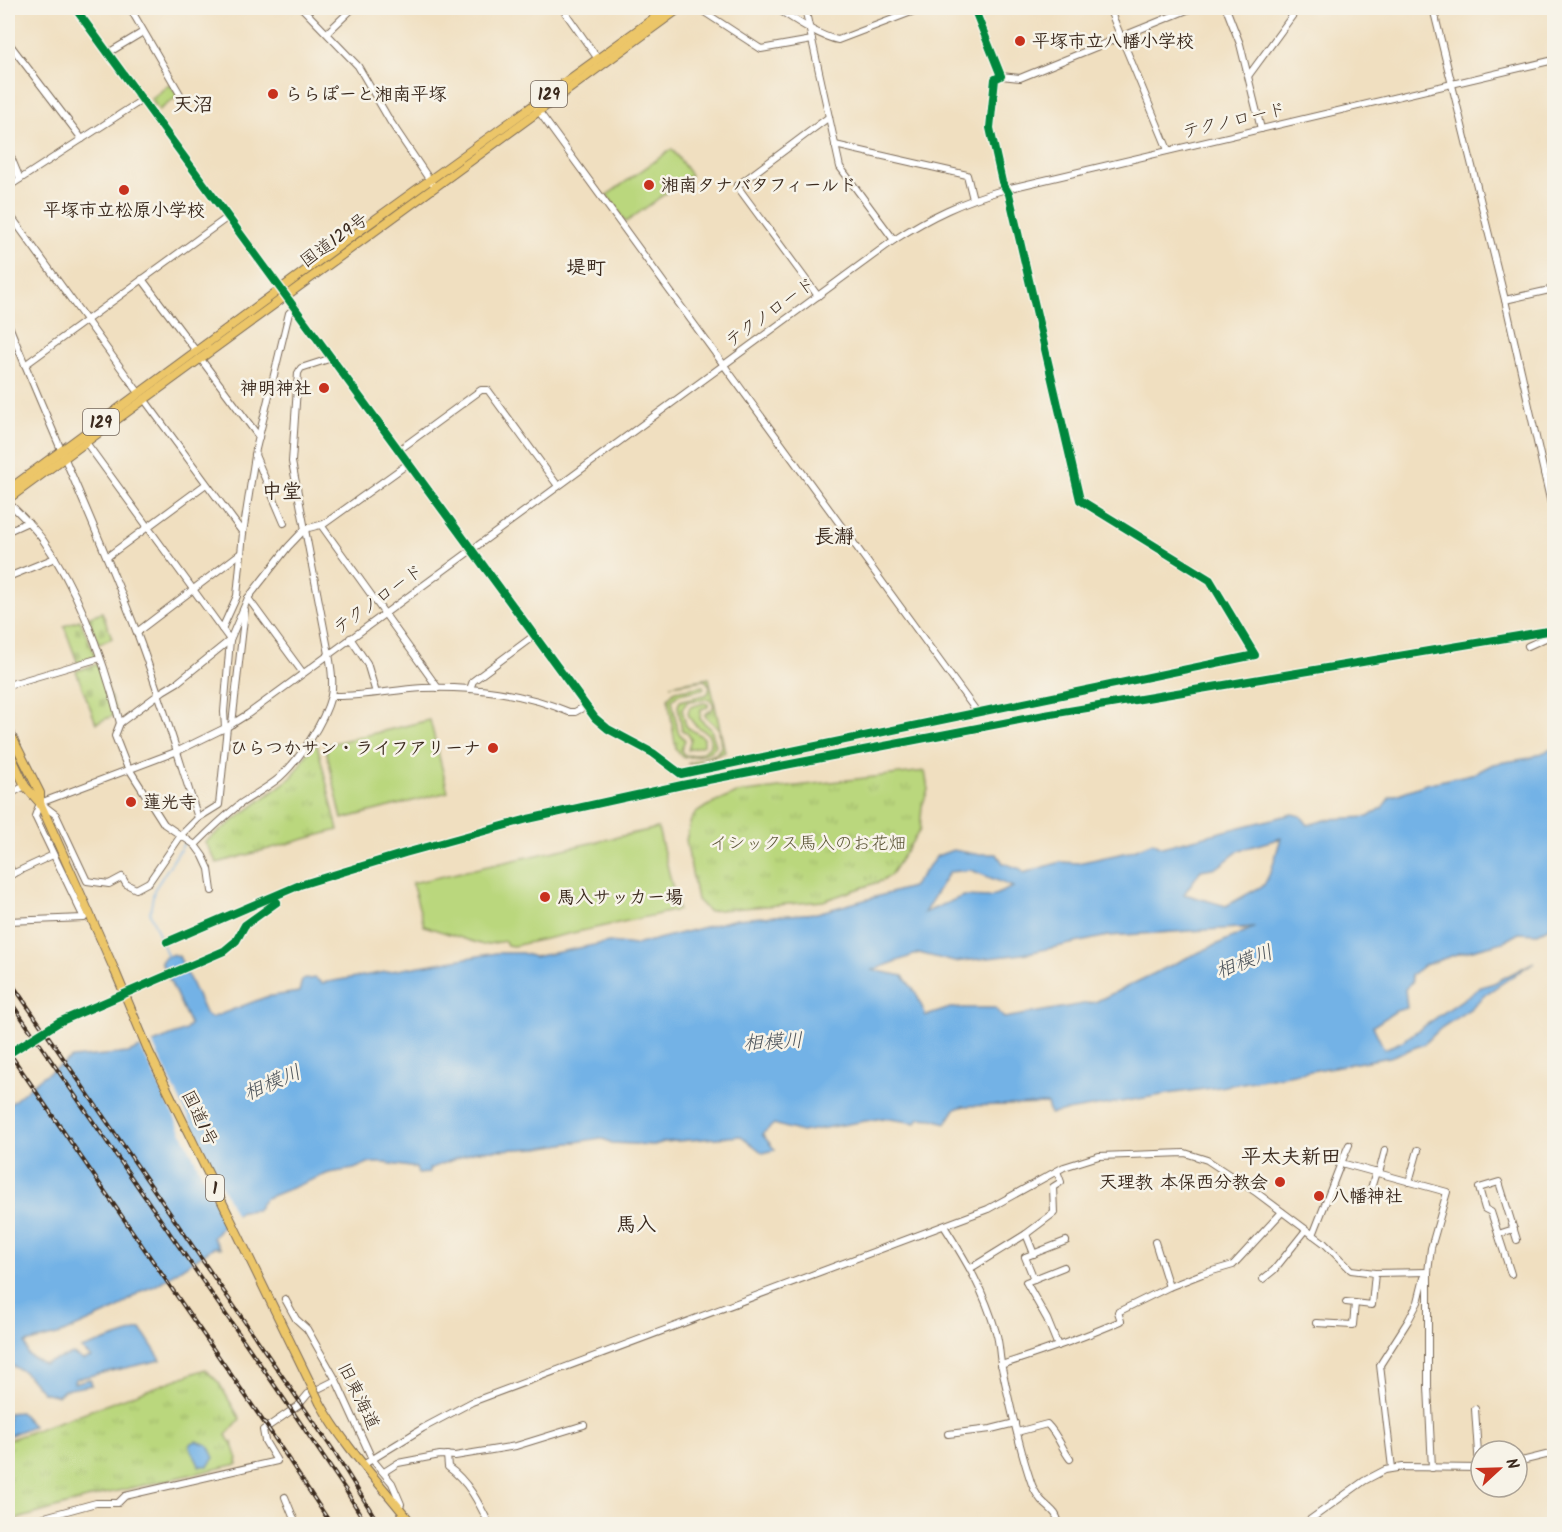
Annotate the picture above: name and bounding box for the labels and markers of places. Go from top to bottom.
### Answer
place label: 平塚市立八幡小学校 [1032,28,1194,57]
marker: 平塚市立八幡小学校 [1013,34,1027,48]
place label: ららぽーと湘南平塚 [285,81,447,110]
marker: ららぽーと湘南平塚 [266,87,280,101]
place label: 湘南タナバタフィールド [661,172,857,201]
marker: 湘南タナバタフィールド [642,178,656,192]
marker: 平塚市立松原小学校 [117,183,131,197]
place label: 平塚市立松原小学校 [43,197,205,226]
place label: 神明神社 [240,375,312,404]
marker: 神明神社 [317,381,331,395]
place label: ひらつかサン・ライフアリーナ [230,735,481,764]
marker: ひらつかサン・ライフアリーナ [486,741,500,755]
place label: 蓮光寺 [143,789,197,818]
marker: 蓮光寺 [124,795,138,809]
place label: 馬入サッカー場 [557,884,683,913]
marker: 馬入サッカー場 [538,890,552,904]
place label: 天理教 本保西分教会 [1099,1169,1268,1198]
marker: 天理教 本保西分教会 [1273,1175,1287,1189]
place label: 八幡神社 [1331,1183,1403,1212]
marker: 八幡神社 [1312,1189,1326,1203]

